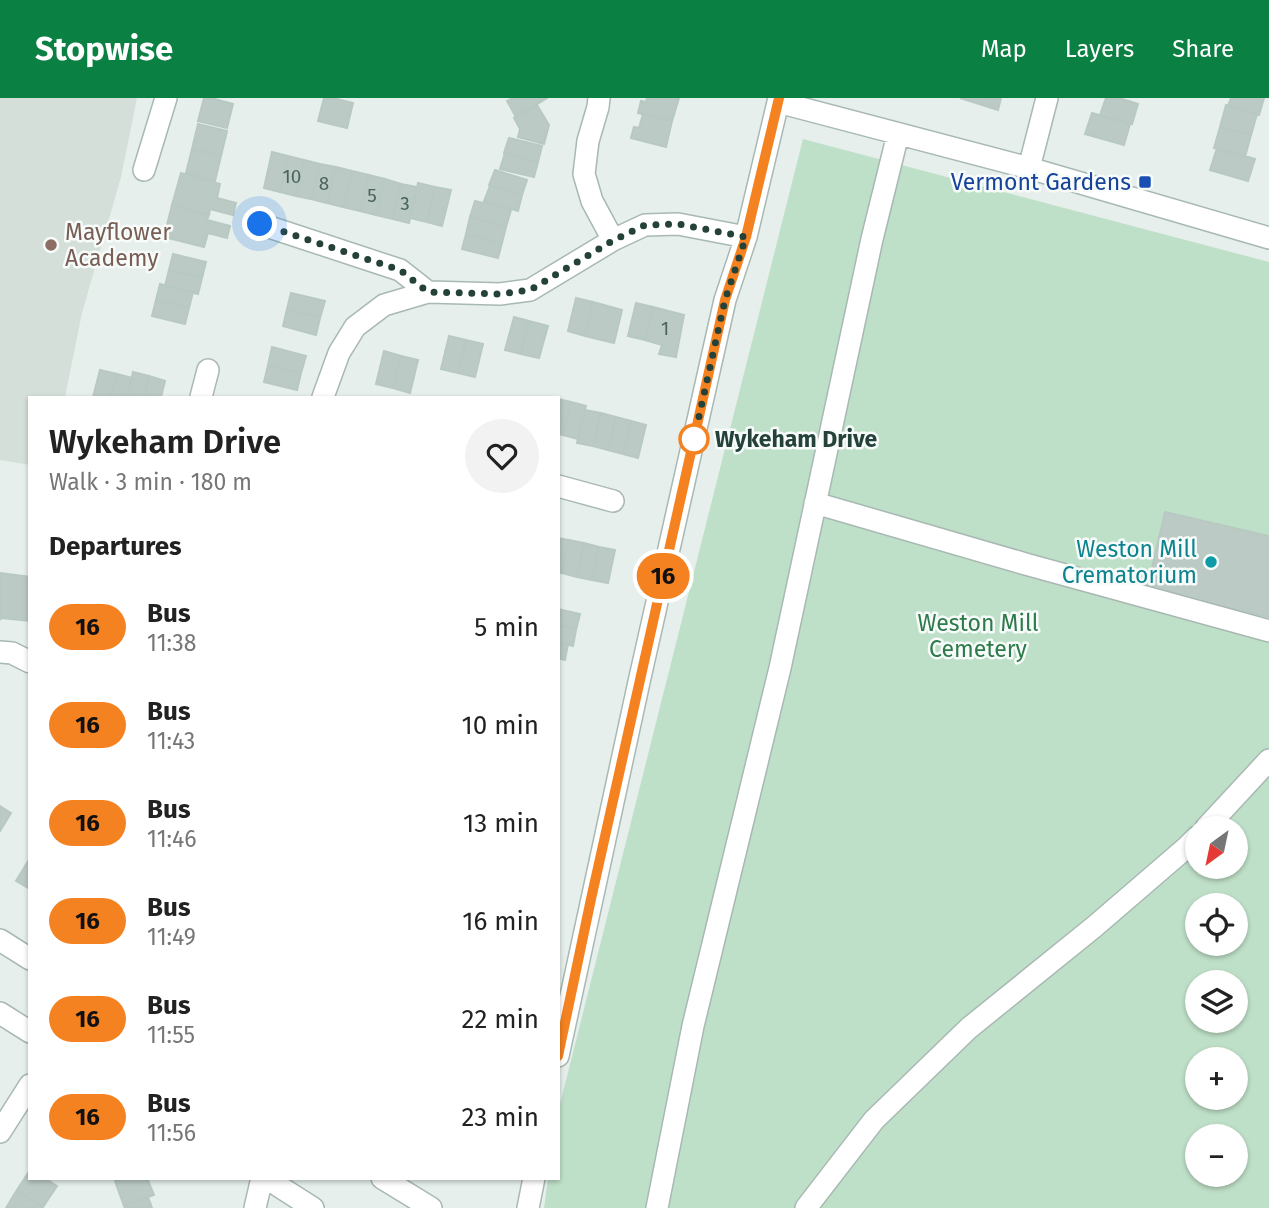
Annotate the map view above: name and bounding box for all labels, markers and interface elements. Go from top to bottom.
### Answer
text: Stopwise [35,29,173,69]
text: Map [981,35,1027,63]
text: Layers [1065,35,1134,63]
text: Share [1172,35,1234,63]
house number: 10 [283,165,301,188]
place label: Vermont Gardens [951,168,1131,196]
house number: 8 [319,172,329,195]
marker: Vermont Gardens [1137,174,1153,190]
house number: 5 [367,184,377,207]
house number: 3 [400,192,410,215]
your location [242,206,277,241]
place label: Mayflower Academy [65,218,171,272]
marker: Mayflower Academy [43,237,59,253]
house number: 1 [661,317,669,340]
button: heart [465,419,539,493]
text: Wykeham Drive [49,422,281,462]
marker: Wykeham Drive [679,424,709,454]
place label: Wykeham Drive [715,425,878,453]
text: Walk · 3 min · 180 m [49,468,252,496]
text: Departures [49,531,182,562]
place label: Weston Mill Crematorium [1062,535,1197,589]
line badge: 16 [632,553,694,599]
marker: Weston Mill Crematorium [1203,554,1219,570]
text: 16 [651,562,675,590]
text: Bus [147,598,190,629]
park label: Weston Mill Cemetery [918,609,1039,663]
text: 5 min [474,612,539,643]
text: 16 [75,613,100,641]
text: 11:38 [147,629,196,657]
text: Bus [147,696,190,727]
text: 10 min [461,710,539,741]
text: 16 [75,711,100,739]
text: 11:43 [147,727,195,755]
text: Bus [147,794,190,825]
text: 13 min [463,808,539,839]
text: 16 [75,809,100,837]
north arrow [1185,816,1248,878]
map controls [1185,816,1248,1187]
text: 11:46 [147,825,197,853]
text: Bus [147,892,190,923]
button: locate [1185,893,1248,956]
text: 16 min [462,906,539,937]
text: 16 [75,907,100,935]
text: 11:49 [147,923,196,951]
button: layers [1185,970,1248,1033]
text: Bus [147,990,190,1021]
text: 22 min [462,1004,539,1035]
text: 16 [75,1005,100,1033]
text: 11:55 [147,1021,195,1049]
button: + [1185,1047,1248,1110]
text: Bus [147,1088,190,1119]
text: 23 min [462,1102,539,1133]
text: 16 [75,1103,100,1131]
text: 11:56 [147,1119,196,1147]
button: − [1185,1124,1248,1187]

